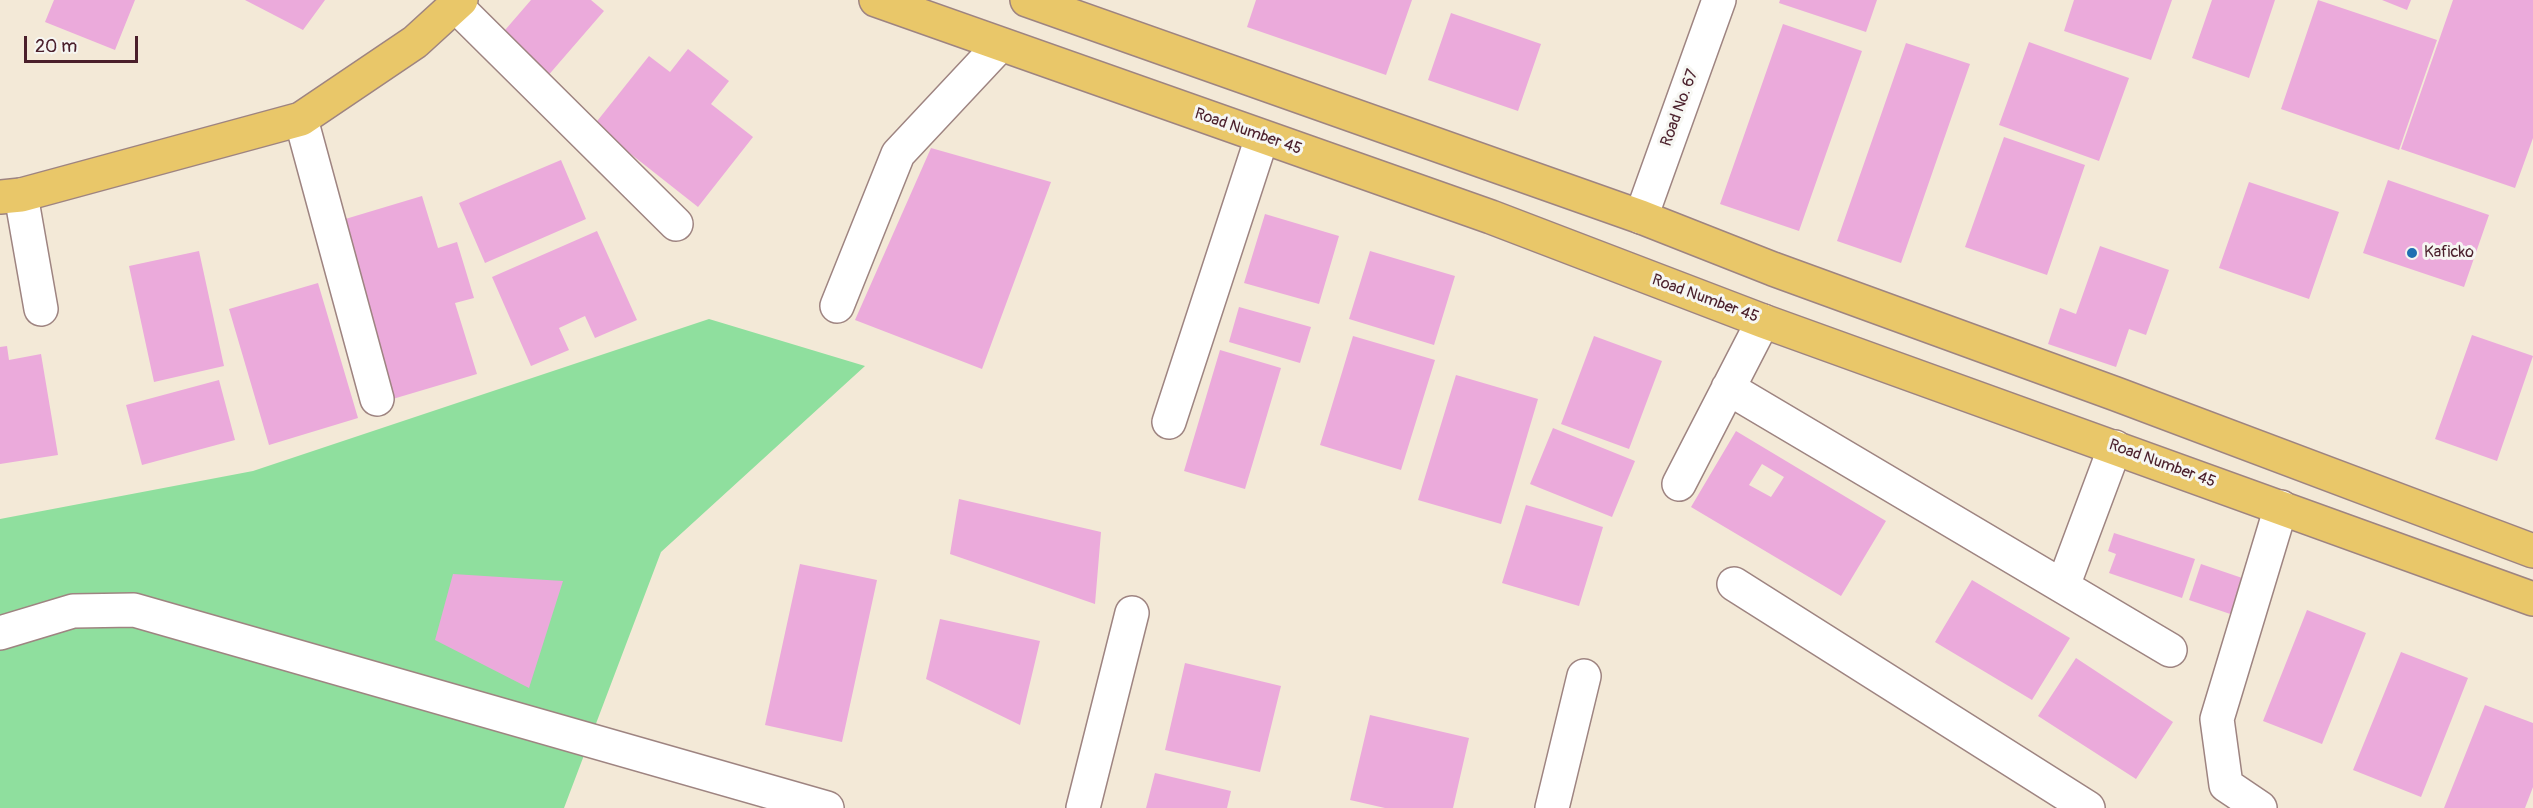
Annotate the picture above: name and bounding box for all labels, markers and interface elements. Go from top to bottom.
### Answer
scale bar [27,24,141,62]
text: 20 m [35,35,77,58]
street label: Road No. 67 [1657,67,1703,149]
street label: Road Number 45 [1192,105,1304,159]
place label: Kaficko [2424,243,2474,263]
marker: Kaficko [2405,246,2419,260]
street label: Road Number 45 [1649,271,1761,327]
street label: Road Number 45 [2106,436,2218,492]

